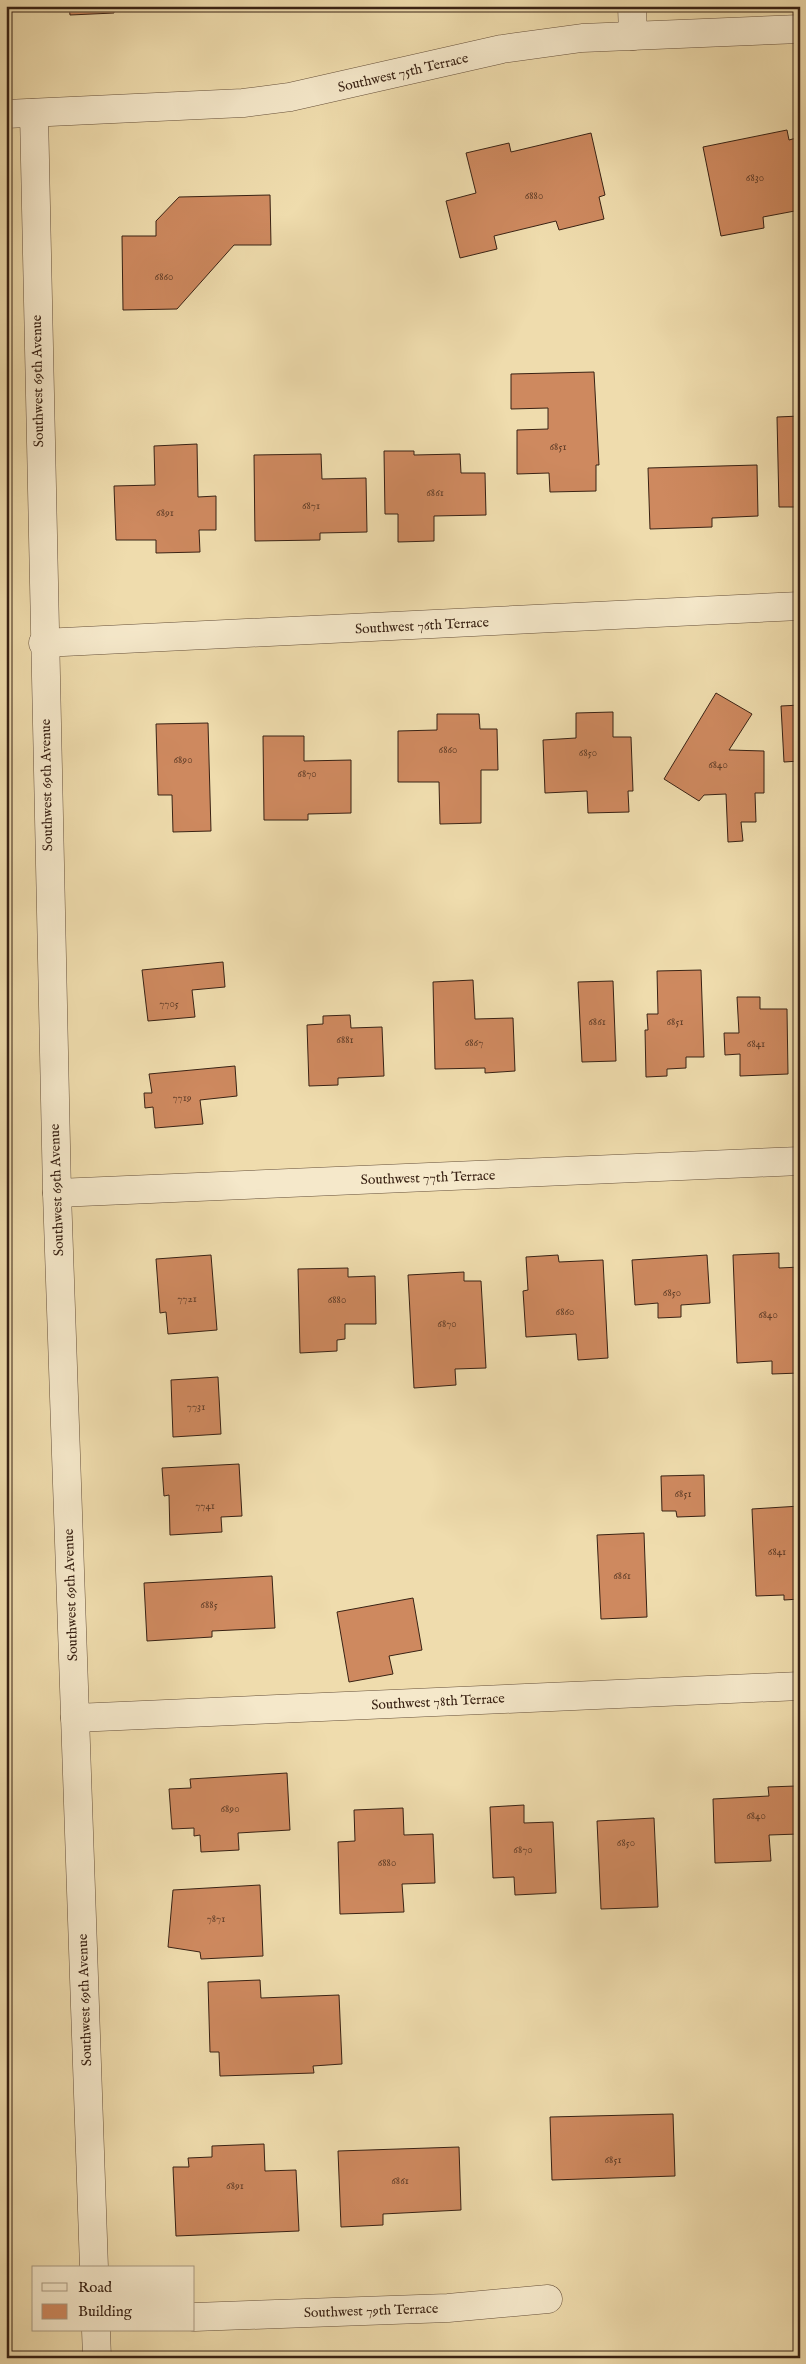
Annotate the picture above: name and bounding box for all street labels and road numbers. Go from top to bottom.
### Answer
street label: Southwest 75th Terrace [336,49,471,97]
street label: Southwest 69th Avenue [28,314,48,447]
street label: Southwest 76th Terrace [354,613,490,639]
street label: Southwest 69th Avenue [37,718,57,851]
street label: Southwest 69th Avenue [46,1123,68,1256]
street label: Southwest 77th Terrace [360,1167,496,1189]
street label: Southwest 69th Avenue [60,1528,82,1661]
street label: Southwest 78th Terrace [371,1689,506,1714]
street label: Southwest 69th Avenue [74,1933,96,2066]
street label: Southwest 79th Terrace [303,2300,439,2322]

